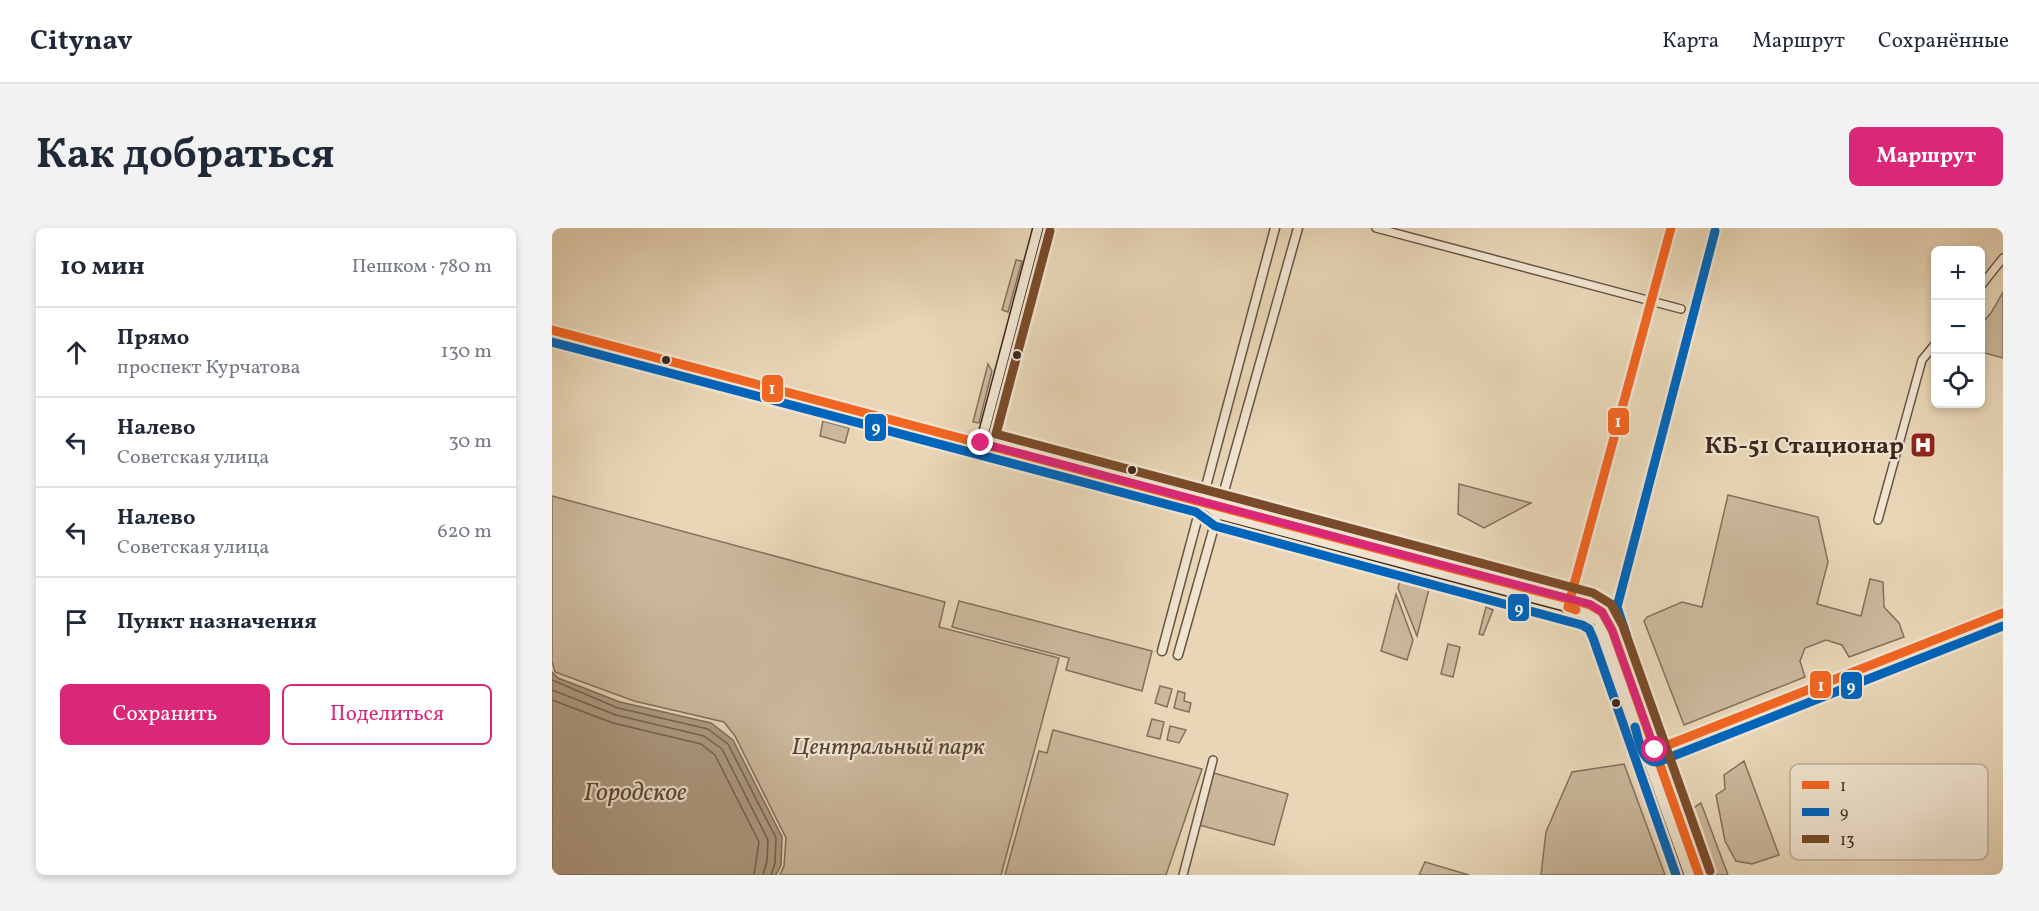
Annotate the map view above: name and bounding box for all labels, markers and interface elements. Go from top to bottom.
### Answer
text: Citynav [30,22,133,61]
text: Карта [1662,27,1719,56]
text: Маршрут [1752,27,1845,56]
text: Сохранённые [1878,27,2009,56]
text: Как добраться [36,127,335,186]
button: Маршрут [1849,127,2003,186]
map controls [1931,246,1985,408]
button: + [1931,246,1985,300]
text: 10 мин [60,249,145,285]
text: Пешком · 780 m [352,253,492,281]
button: − [1931,300,1985,354]
text: Прямо [117,323,189,354]
icon: ahead [60,336,93,369]
text: 130 m [441,338,492,366]
unlabelled marker [1011,349,1023,361]
text: проспект Курчатова [117,354,300,382]
unlabelled marker [660,354,672,366]
button: locate [1931,354,1985,408]
line badge: 1 [761,374,784,403]
text: 1 [769,379,775,401]
line badge: 1 [1607,407,1630,436]
text: 1 [1615,412,1621,434]
text: Налево [117,413,196,444]
line badge: 9 [864,413,887,442]
text: 9 [872,418,881,440]
icon: left [60,426,93,459]
text: 30 m [448,428,492,456]
route end [967,429,993,455]
place label: КБ-51 Стационар [1704,430,1904,464]
hospital icon: КБ-51 Стационар [1908,430,1938,460]
text: Советская улица [117,444,269,472]
unlabelled marker [1126,464,1138,476]
text: Налево [117,503,196,534]
icon: left [60,516,93,549]
text: 620 m [438,518,492,546]
text: Советская улица [117,534,269,562]
line badge: 9 [1507,593,1530,622]
text: 9 [1515,599,1524,621]
icon: arrive [60,606,93,639]
text: Пункт назначения [117,607,317,638]
line badge: 1 [1809,670,1832,699]
line badge: 9 [1840,671,1863,700]
text: 1 [1818,676,1824,698]
text: 9 [1847,677,1856,699]
button: Сохранить [60,684,270,745]
button: Поделиться [282,684,492,745]
unlabelled marker [1610,697,1622,709]
park label: Центральный парк [792,731,985,765]
route start [1641,736,1667,762]
legend [1790,764,1988,860]
water label: Городское [584,775,687,811]
text: 1 [1840,776,1846,798]
text: 9 [1840,803,1848,825]
text: 13 [1840,830,1854,852]

